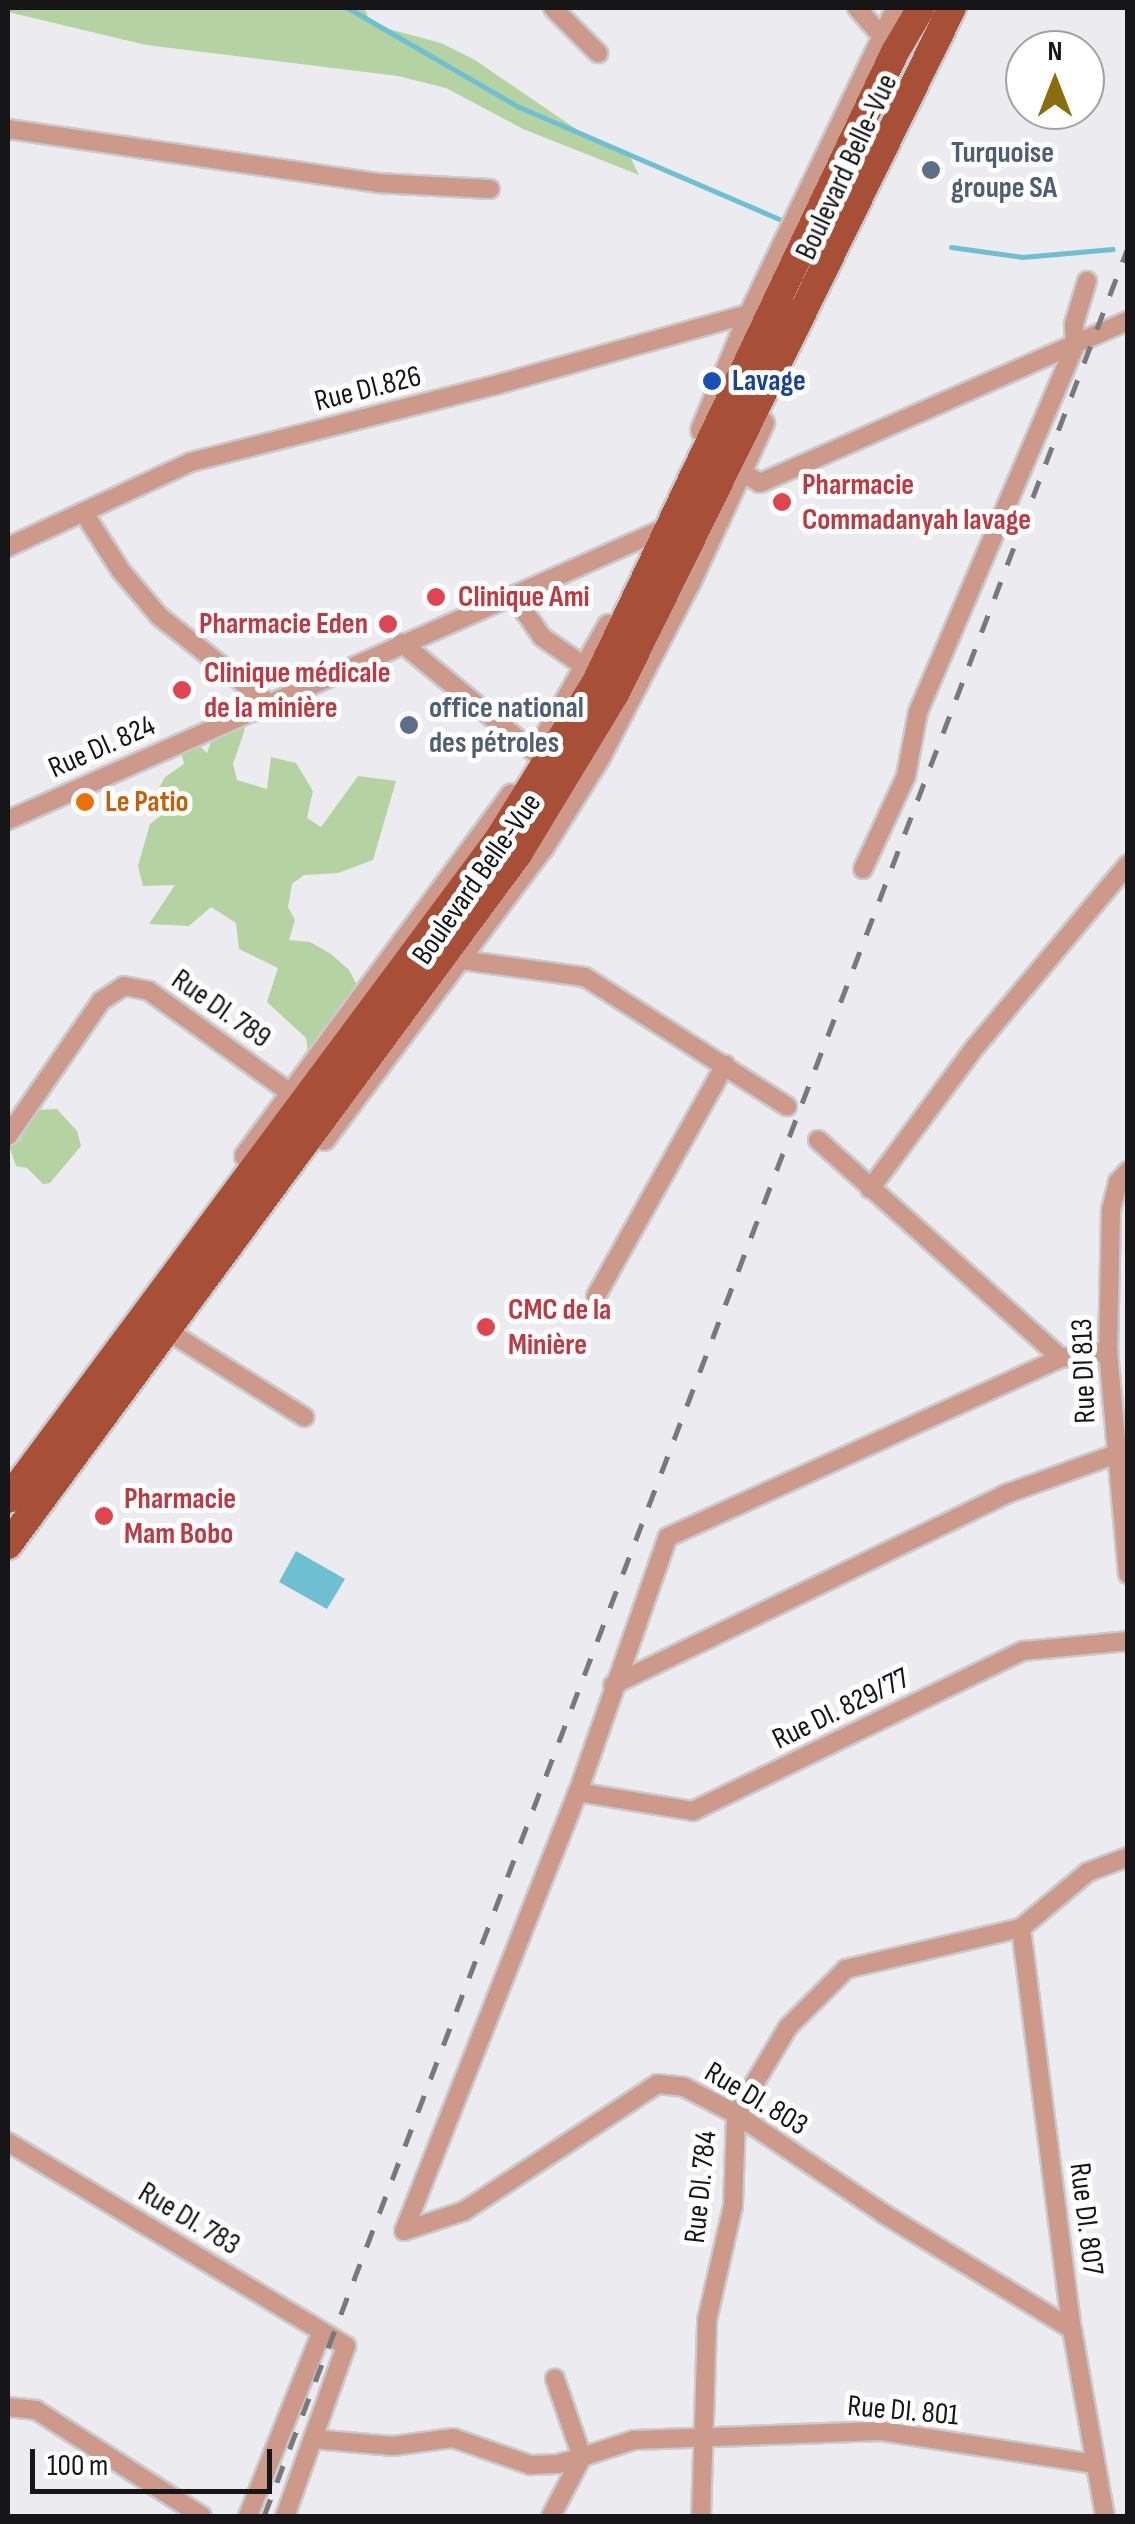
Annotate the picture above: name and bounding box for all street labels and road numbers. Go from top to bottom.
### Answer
street label: Boulevard Belle-Vue [788,69,906,265]
street label: Rue DI.826 [311,358,425,420]
street label: Rue DI. 824 [43,708,161,786]
street label: Boulevard Belle-Vue [405,787,549,971]
street label: Rue DI. 789 [164,962,278,1056]
street label: Rue DI 813 [1064,1318,1104,1424]
street label: Rue DI. 829/77 [767,1660,915,1758]
street label: Rue DI. 803 [698,2054,814,2144]
street label: Rue DI. 784 [677,2129,725,2245]
street label: Rue DI. 807 [1061,2161,1111,2277]
street label: Rue DI. 783 [132,2175,246,2263]
street label: Rue DI. 801 [846,2388,960,2434]

